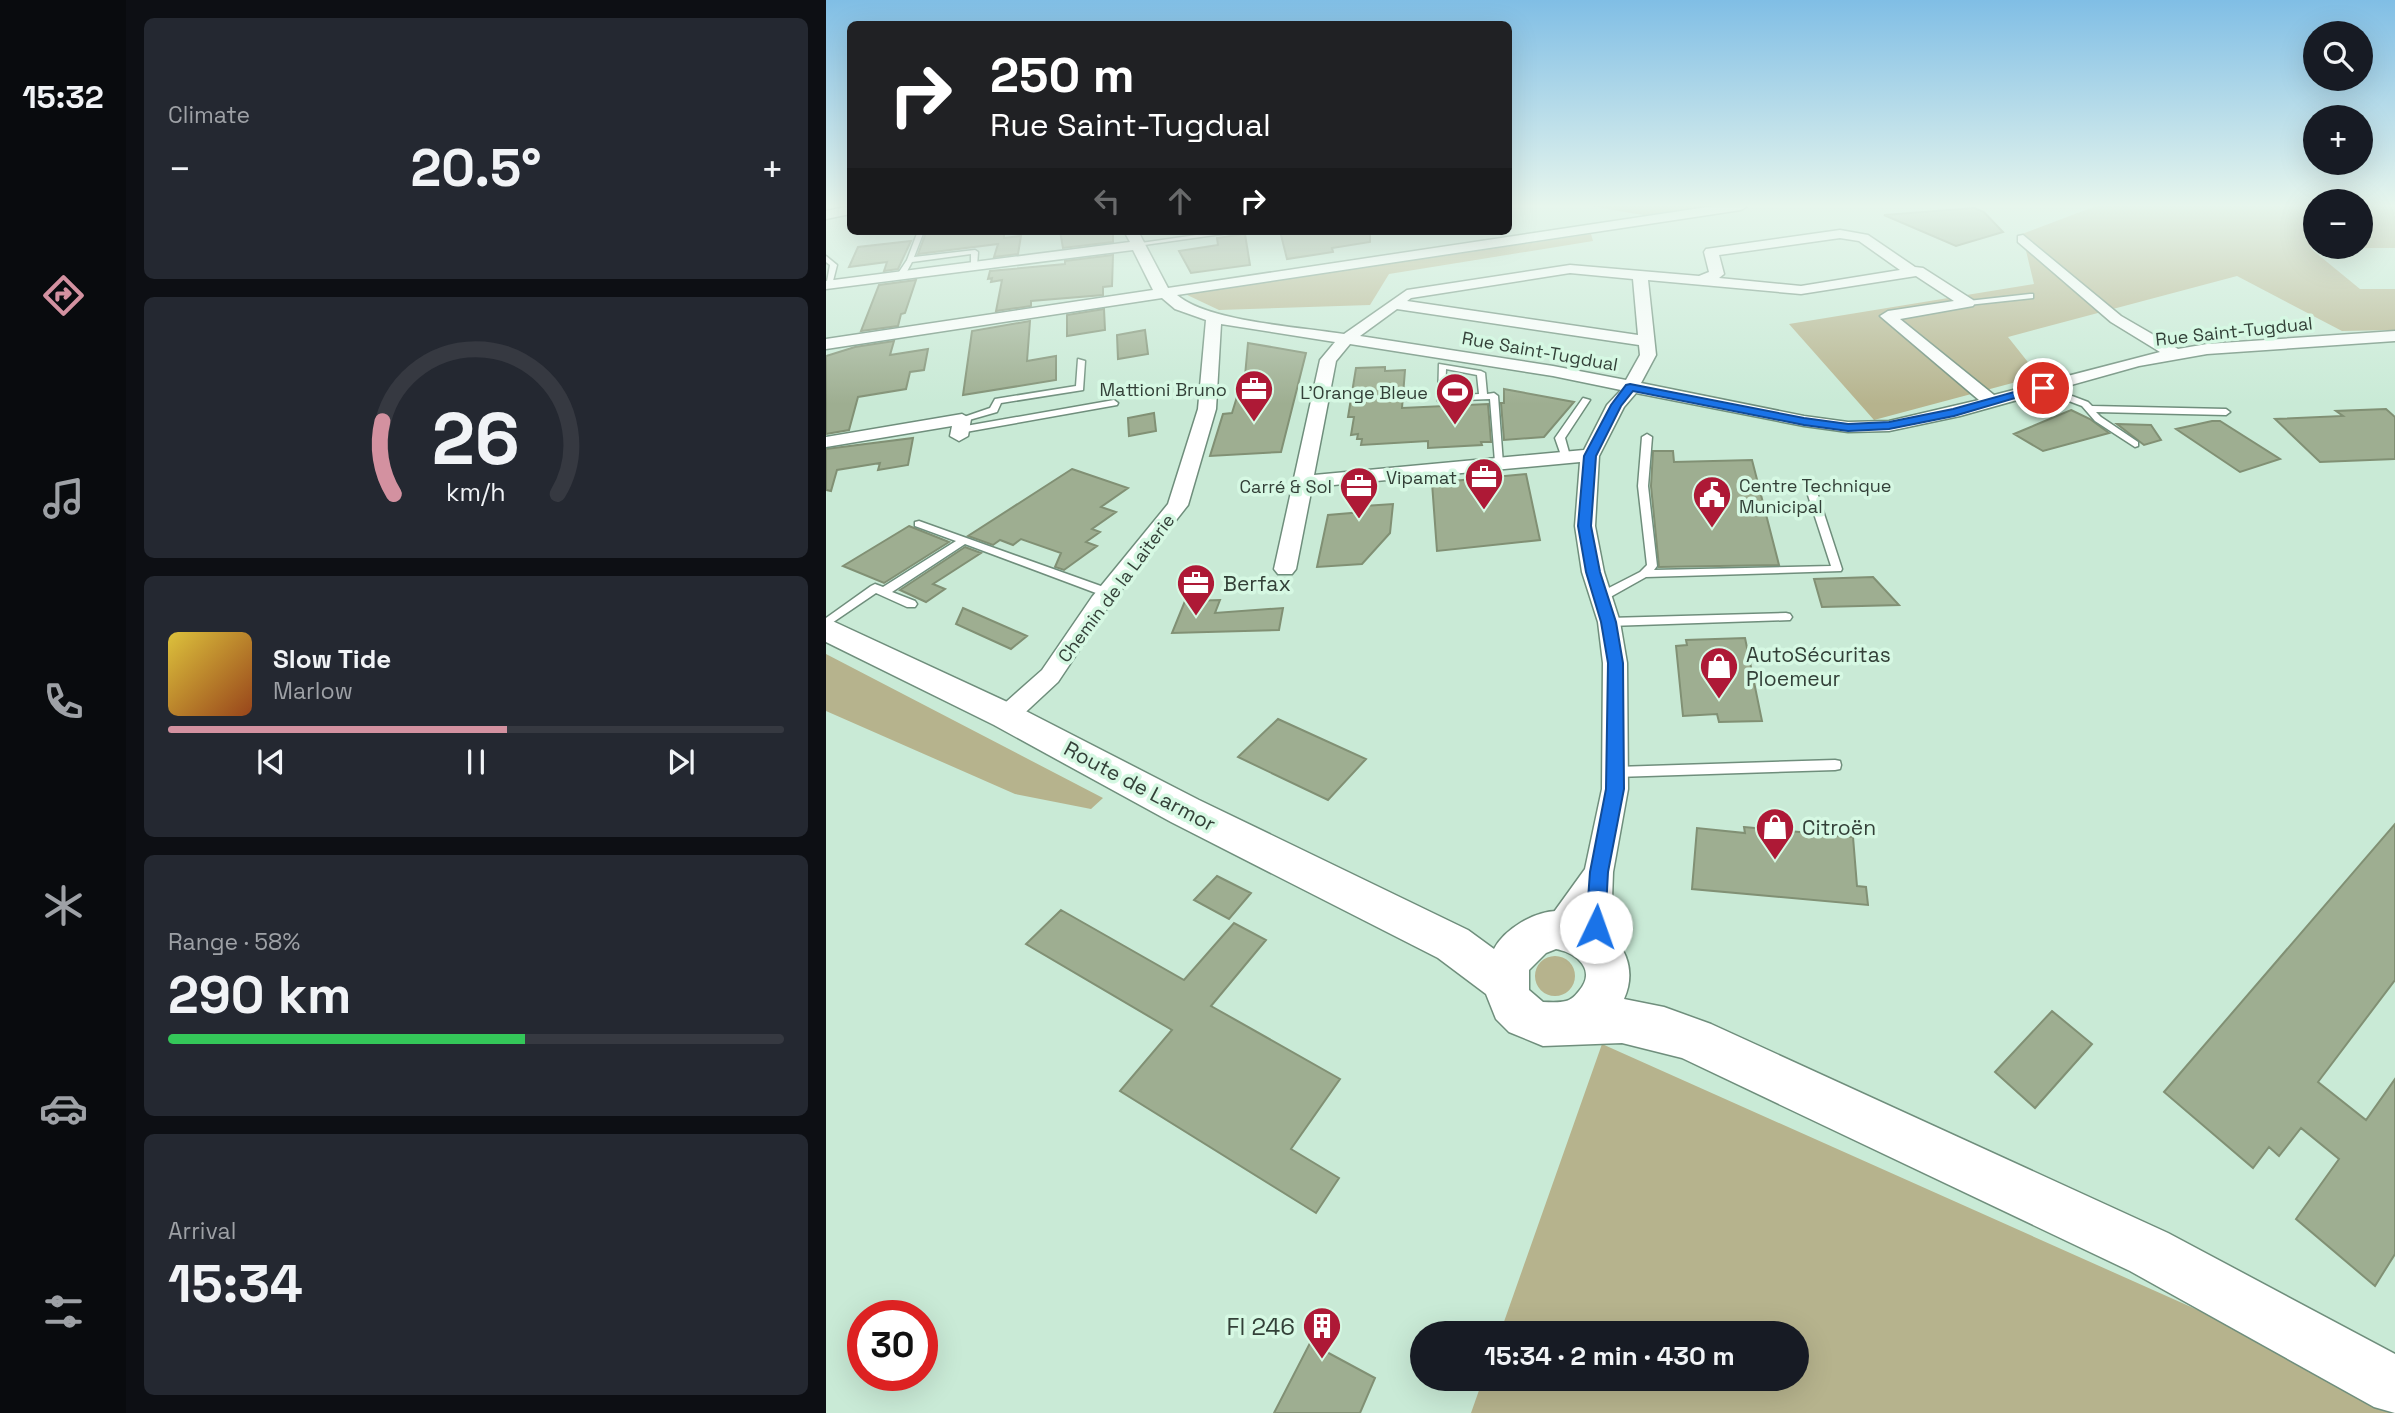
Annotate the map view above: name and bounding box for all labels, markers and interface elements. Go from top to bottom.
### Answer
map controls [2303,21,2373,259]
button: search [2303,21,2373,91]
text: 250 m [990,44,1135,106]
icon: right [875,49,966,140]
text: 15:32 [22,77,104,117]
text: Climate [168,100,250,130]
text: Rue Saint-Tugdual [990,105,1271,145]
button: + [2303,105,2373,175]
text: 20.5° [410,135,542,201]
text: − [168,145,192,193]
text: + [760,145,784,193]
icon: left [1088,182,1126,220]
icon: ahead [1161,182,1199,220]
icon: right [1234,182,1272,220]
button: − [2303,189,2373,259]
icon: directions [39,271,88,320]
street label: Rue Saint-Tugdual [2154,311,2314,351]
street label: Rue Saint-Tugdual [1460,326,1620,376]
pin [2013,358,2073,418]
office icon: Mattioni Bruno [1233,368,1275,423]
icon: arrive [2024,369,2062,407]
sports icon: L'Orange Bleue [1434,371,1476,426]
place label: Mattioni Bruno [1100,378,1227,401]
place label: L'Orange Bleue [1300,381,1428,404]
text: 26 [432,392,520,485]
office icon: Vipamat [1463,456,1505,511]
office icon: Carré & Sol [1338,465,1380,520]
place label: Vipamat [1386,466,1457,489]
icon: music [39,474,88,523]
public building icon: Centre Technique Municipal [1691,474,1733,529]
place label: Centre Technique Municipal [1739,474,1892,518]
text: km/h [446,475,506,507]
place label: Carré & Sol [1240,475,1332,498]
street label: Chemin de la Laiterie [1053,509,1179,667]
office icon: Berfax [1175,562,1217,617]
place label: Berfax [1223,570,1291,597]
place label: AutoSécuritas Ploemeur [1746,641,1891,692]
text: Slow Tide [273,642,391,676]
shop icon: AutoSécuritas Ploemeur [1698,645,1740,700]
text: Marlow [273,676,353,706]
icon: phone [39,677,88,726]
street label: Route de Larmor [1060,735,1221,837]
icon: previous [252,743,290,781]
icon: pause [457,743,495,781]
icon: next [662,743,700,781]
shop icon: Citroën [1754,806,1796,861]
place label: Citroën [1802,814,1876,841]
icon: climate [39,881,88,930]
position arrow [1559,890,1633,964]
text: Range · 58% [168,927,300,957]
text: 290 km [168,962,351,1028]
icon: car [39,1084,88,1133]
text: Arrival [168,1216,236,1246]
text: 15:34 [168,1251,303,1317]
icon: filters [39,1287,88,1336]
speed limit sign: 30 [847,1300,938,1391]
building icon: Fl 246 [1301,1305,1343,1360]
place label: Fl 246 [1227,1311,1295,1342]
text: 15:34 · 2 min · 430 m [1484,1339,1735,1373]

